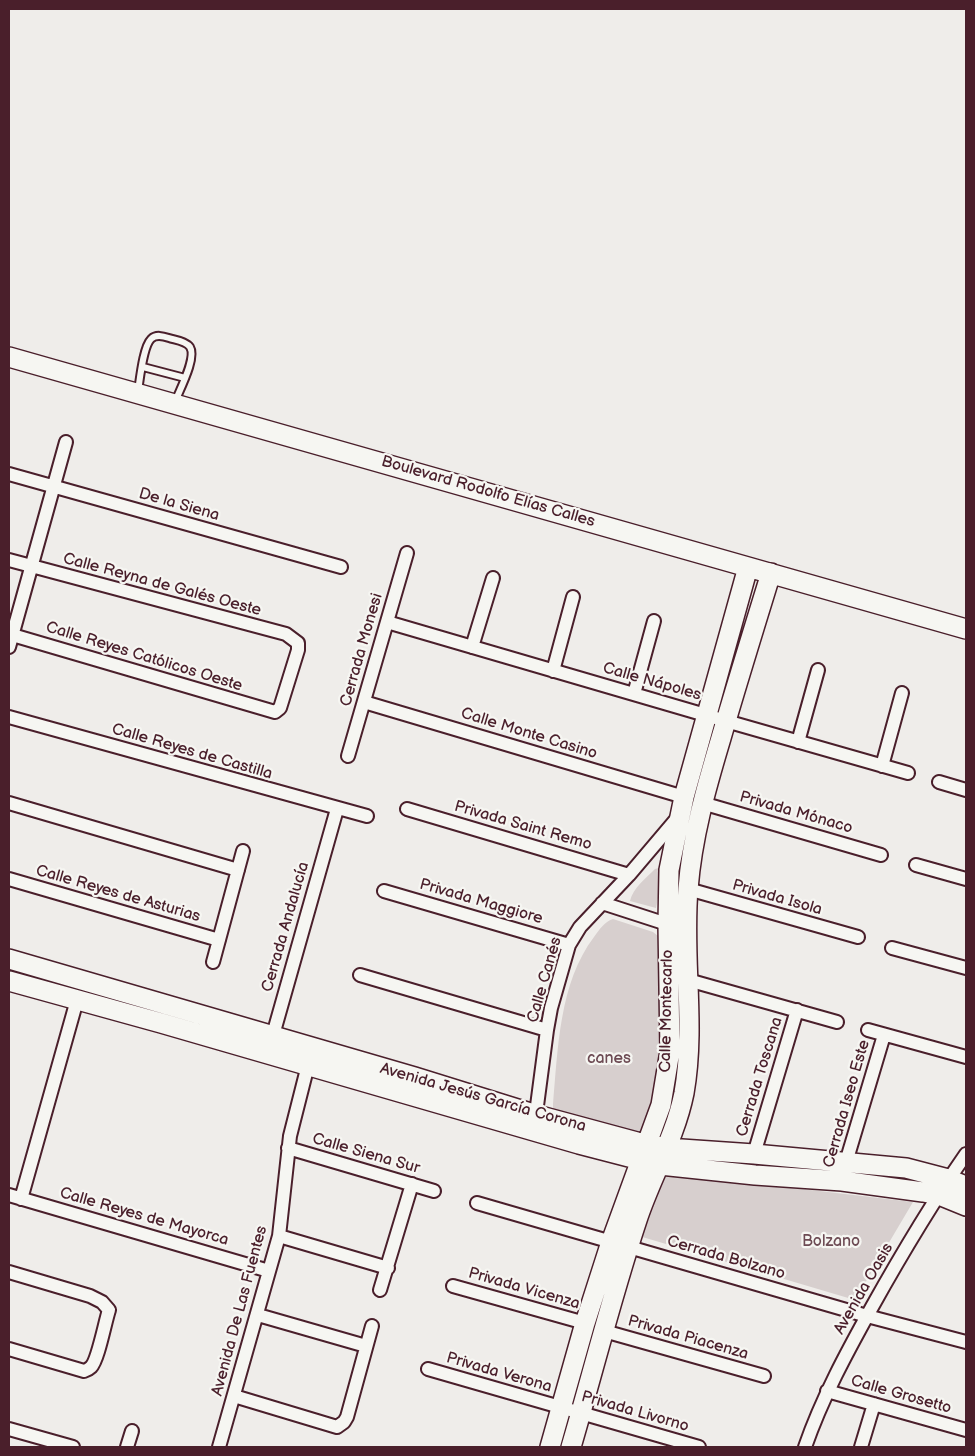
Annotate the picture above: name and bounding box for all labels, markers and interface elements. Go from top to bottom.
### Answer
street label: Boulevard Rodolfo Elías Calles [379,452,597,532]
street label: De la Siena [136,484,222,526]
street label: Calle Reyna de Galés Oeste [61,549,263,621]
street label: Cerrada Monesi [337,591,387,709]
street label: Calle Reyes Católicos Oeste [43,618,245,696]
street label: Calle Nápoles [601,659,703,705]
street label: Calle Monte Casino [458,704,600,764]
street label: Calle Reyes de Castilla [110,720,274,784]
street label: Privada Mónaco [737,788,855,838]
street label: Privada Saint Remo [452,797,594,855]
street label: Cerrada Andalucía [258,860,314,994]
street label: Calle Reyes de Asturias [34,861,202,927]
street label: Privada Maggiore [417,875,545,929]
street label: Privada Isola [730,876,824,920]
street label: Calle Canés [524,935,566,1025]
street label: Calle Montecarlo [656,949,678,1073]
street label: Cerrada Toscana [733,1015,787,1139]
street label: Cerrada Iseo Este [820,1038,874,1170]
park label: canes [587,1049,631,1069]
street label: Avenida Jesús García Corona [378,1059,588,1137]
street label: Calle Siena Sur [310,1129,422,1179]
street label: Calle Reyes de Mayorca [57,1184,231,1250]
street label: Avenida De Las Fuentes [208,1224,272,1398]
street label: Cerrada Bolzano [665,1232,787,1284]
park label: Bolzano [802,1232,860,1252]
street label: Avenida Oasis [830,1240,898,1338]
street label: Privada Vicenza [466,1264,582,1314]
street label: Privada Piacenza [626,1312,750,1364]
street label: Privada Verona [444,1349,554,1397]
street label: Calle Grosetto [849,1371,953,1419]
street label: Privada Livorno [579,1387,691,1437]

